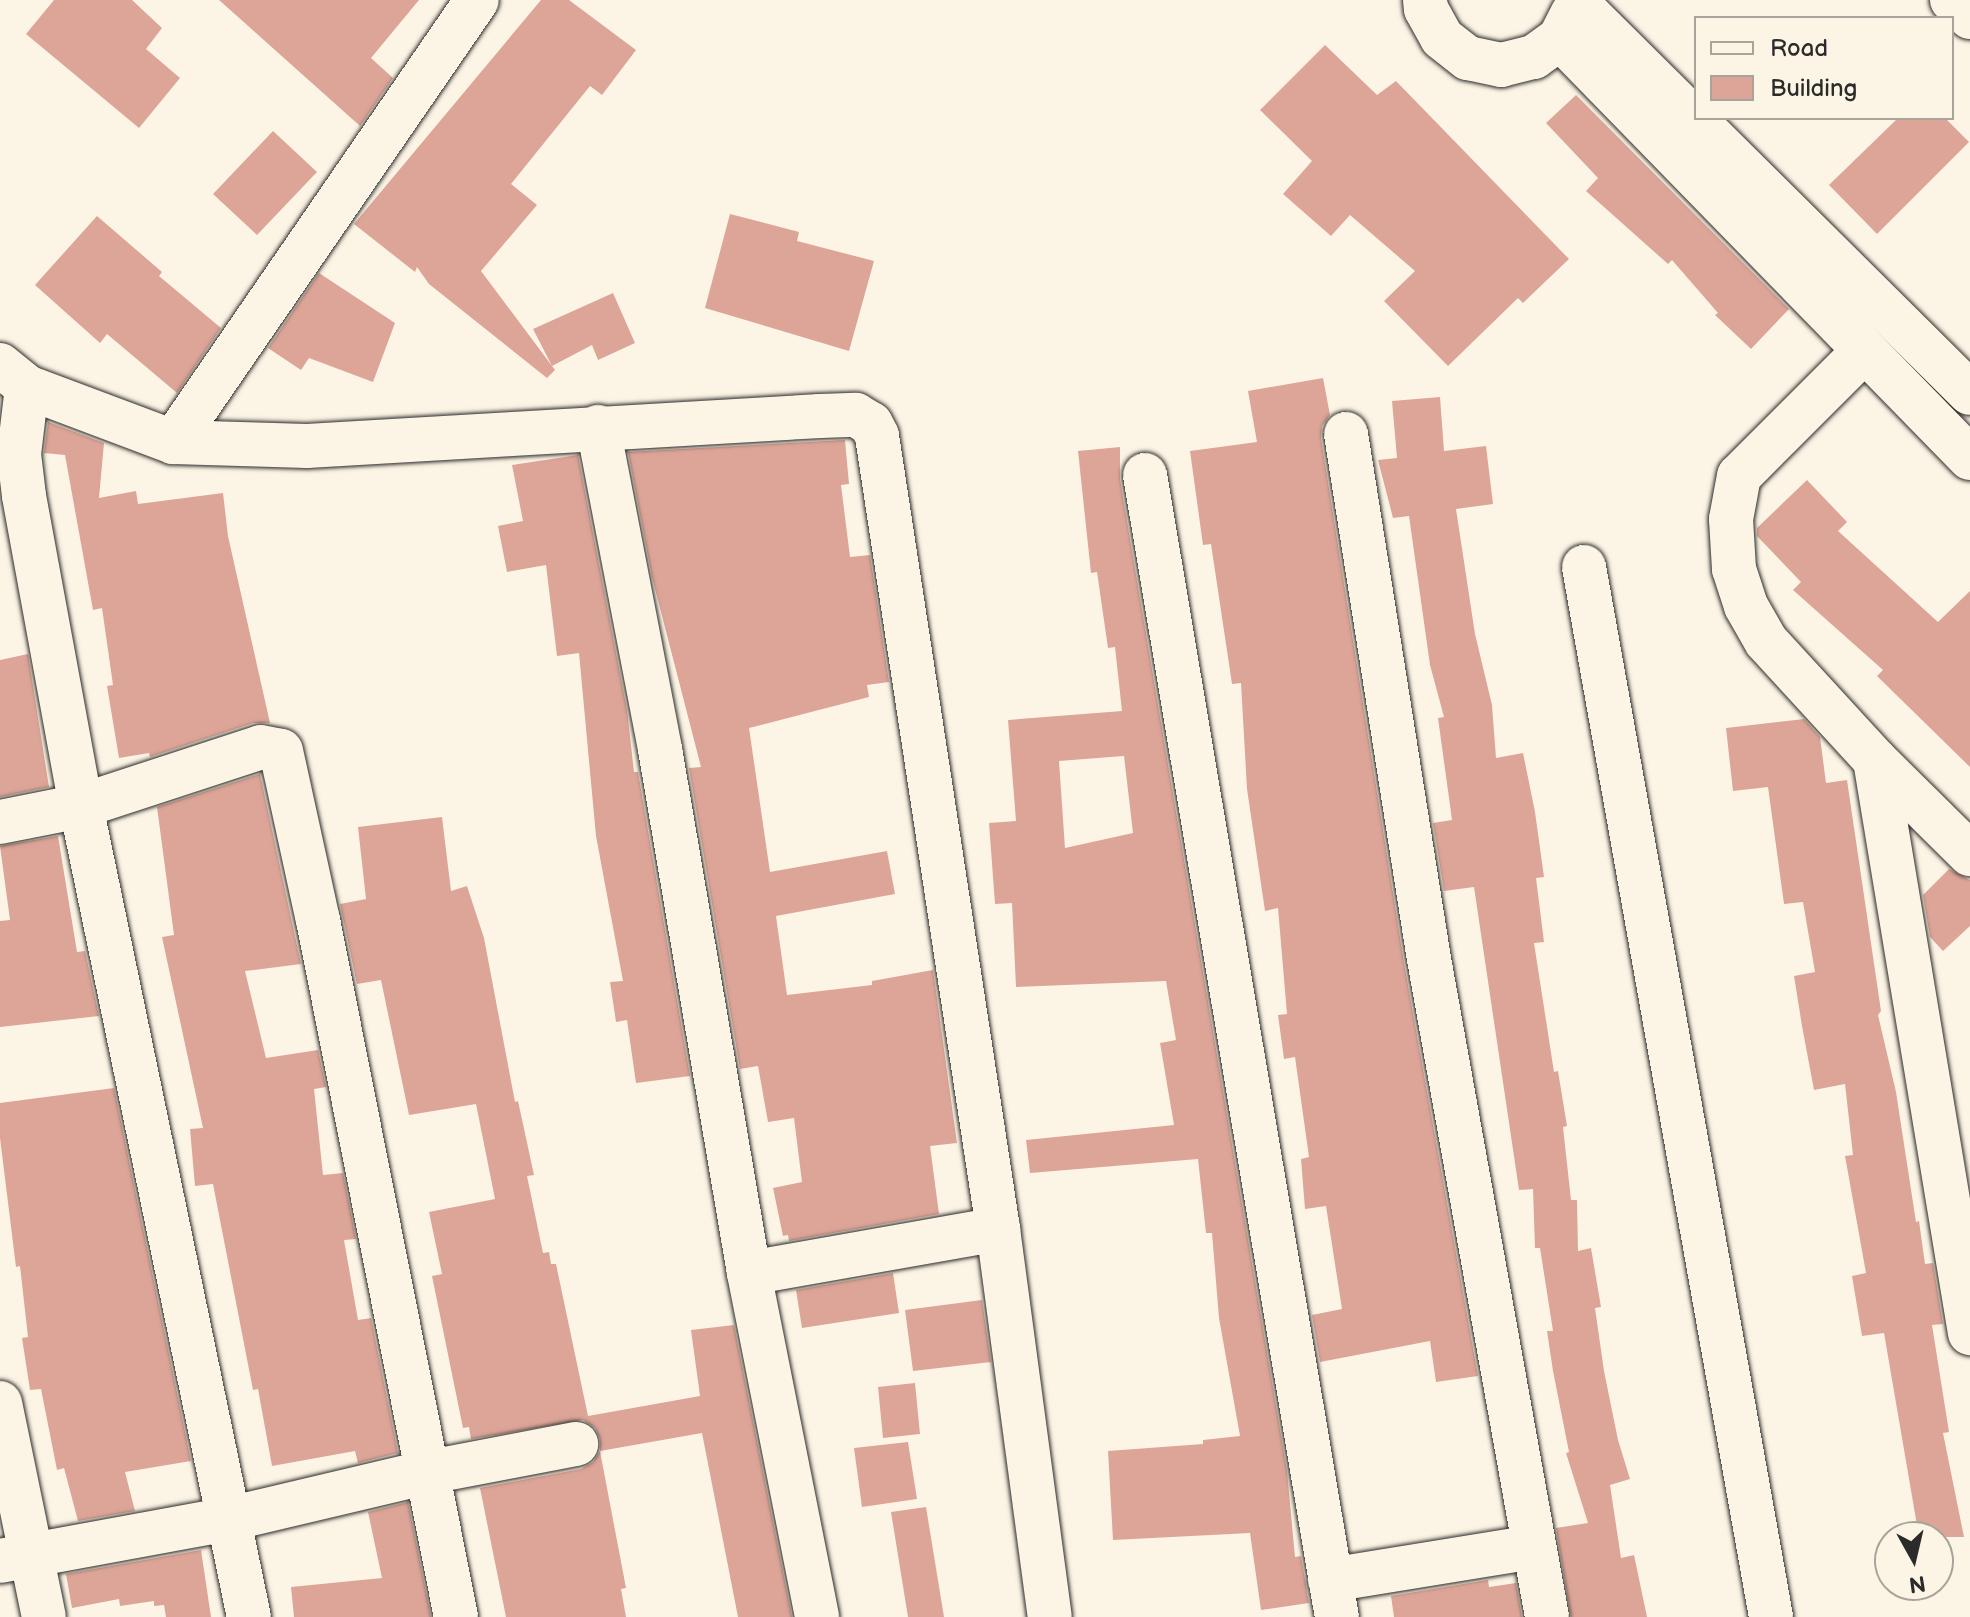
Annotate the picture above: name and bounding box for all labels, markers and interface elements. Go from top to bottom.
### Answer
legend [1694,16,1954,120]
text: Road [1770,34,1828,63]
text: Building [1770,74,1857,103]
north arrow [1874,1521,1954,1601]
text: N [1907,1569,1927,1598]

